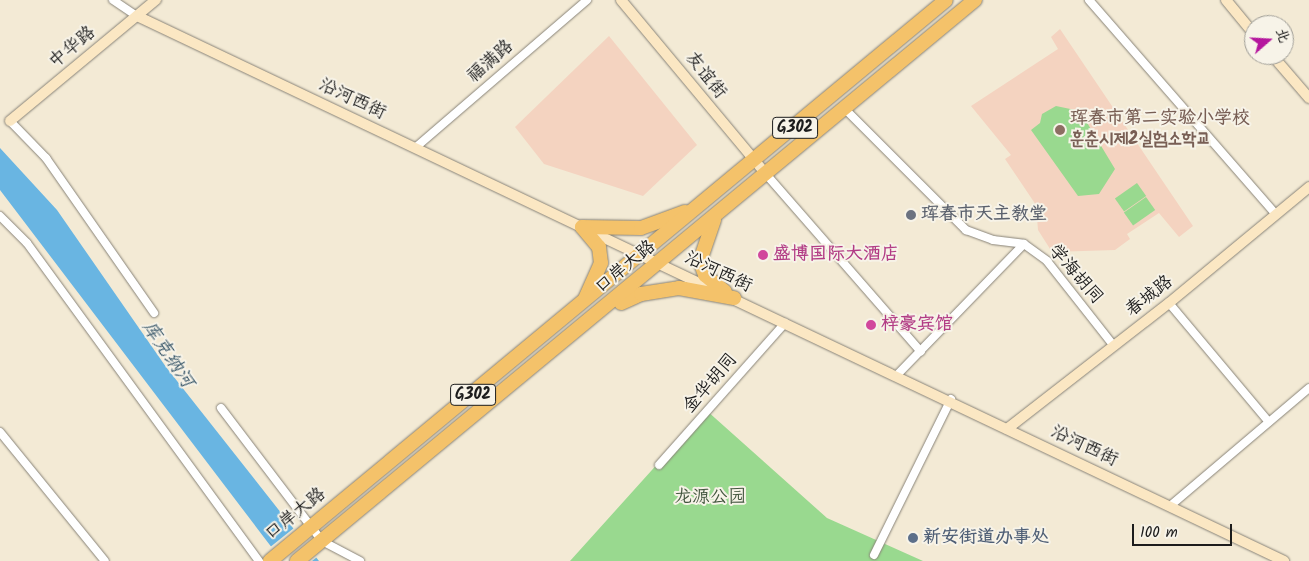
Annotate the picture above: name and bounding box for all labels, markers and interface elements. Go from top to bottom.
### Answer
north arrow [1244,15,1294,65]
street label: 中华路 [45,22,101,74]
text: 北 [1270,25,1295,46]
street label: 福满路 [464,36,518,88]
street label: 友谊街 [680,48,730,104]
street label: 沿河西街 [315,75,389,125]
place label: 珲春市第二实验小学校 훈춘시제2실험소학교 [1070,109,1250,152]
road number: G302 [771,115,819,142]
marker: 珲春市第二实验小学校 훈춘시제2실험소학교 [1054,124,1066,136]
place label: 珲春市天主教堂 [921,204,1047,226]
marker: 珲春市天主教堂 [905,209,917,221]
street label: 口岸大路 [591,237,661,299]
street label: 学海胡同 [1043,241,1107,309]
place label: 盛博国际大酒店 [773,244,899,266]
street label: 沿河西街 [681,248,755,298]
marker: 盛博国际大酒店 [757,249,769,261]
street label: 春城路 [1122,272,1178,322]
place label: 梓豪宾馆 [881,314,953,336]
water label: 库克纳河 [136,317,198,393]
marker: 梓豪宾馆 [865,319,877,331]
street label: 金华胡同 [679,350,743,418]
road number: G302 [449,382,497,408]
street label: 沿河西街 [1047,422,1121,472]
street label: 口岸大路 [261,484,331,546]
park label: 龙源公园 [674,487,746,509]
scale bar [1134,514,1234,546]
text: 100 m [1140,521,1178,545]
place label: 新安街道办事处 [923,527,1049,549]
marker: 新安街道办事处 [907,532,919,544]

